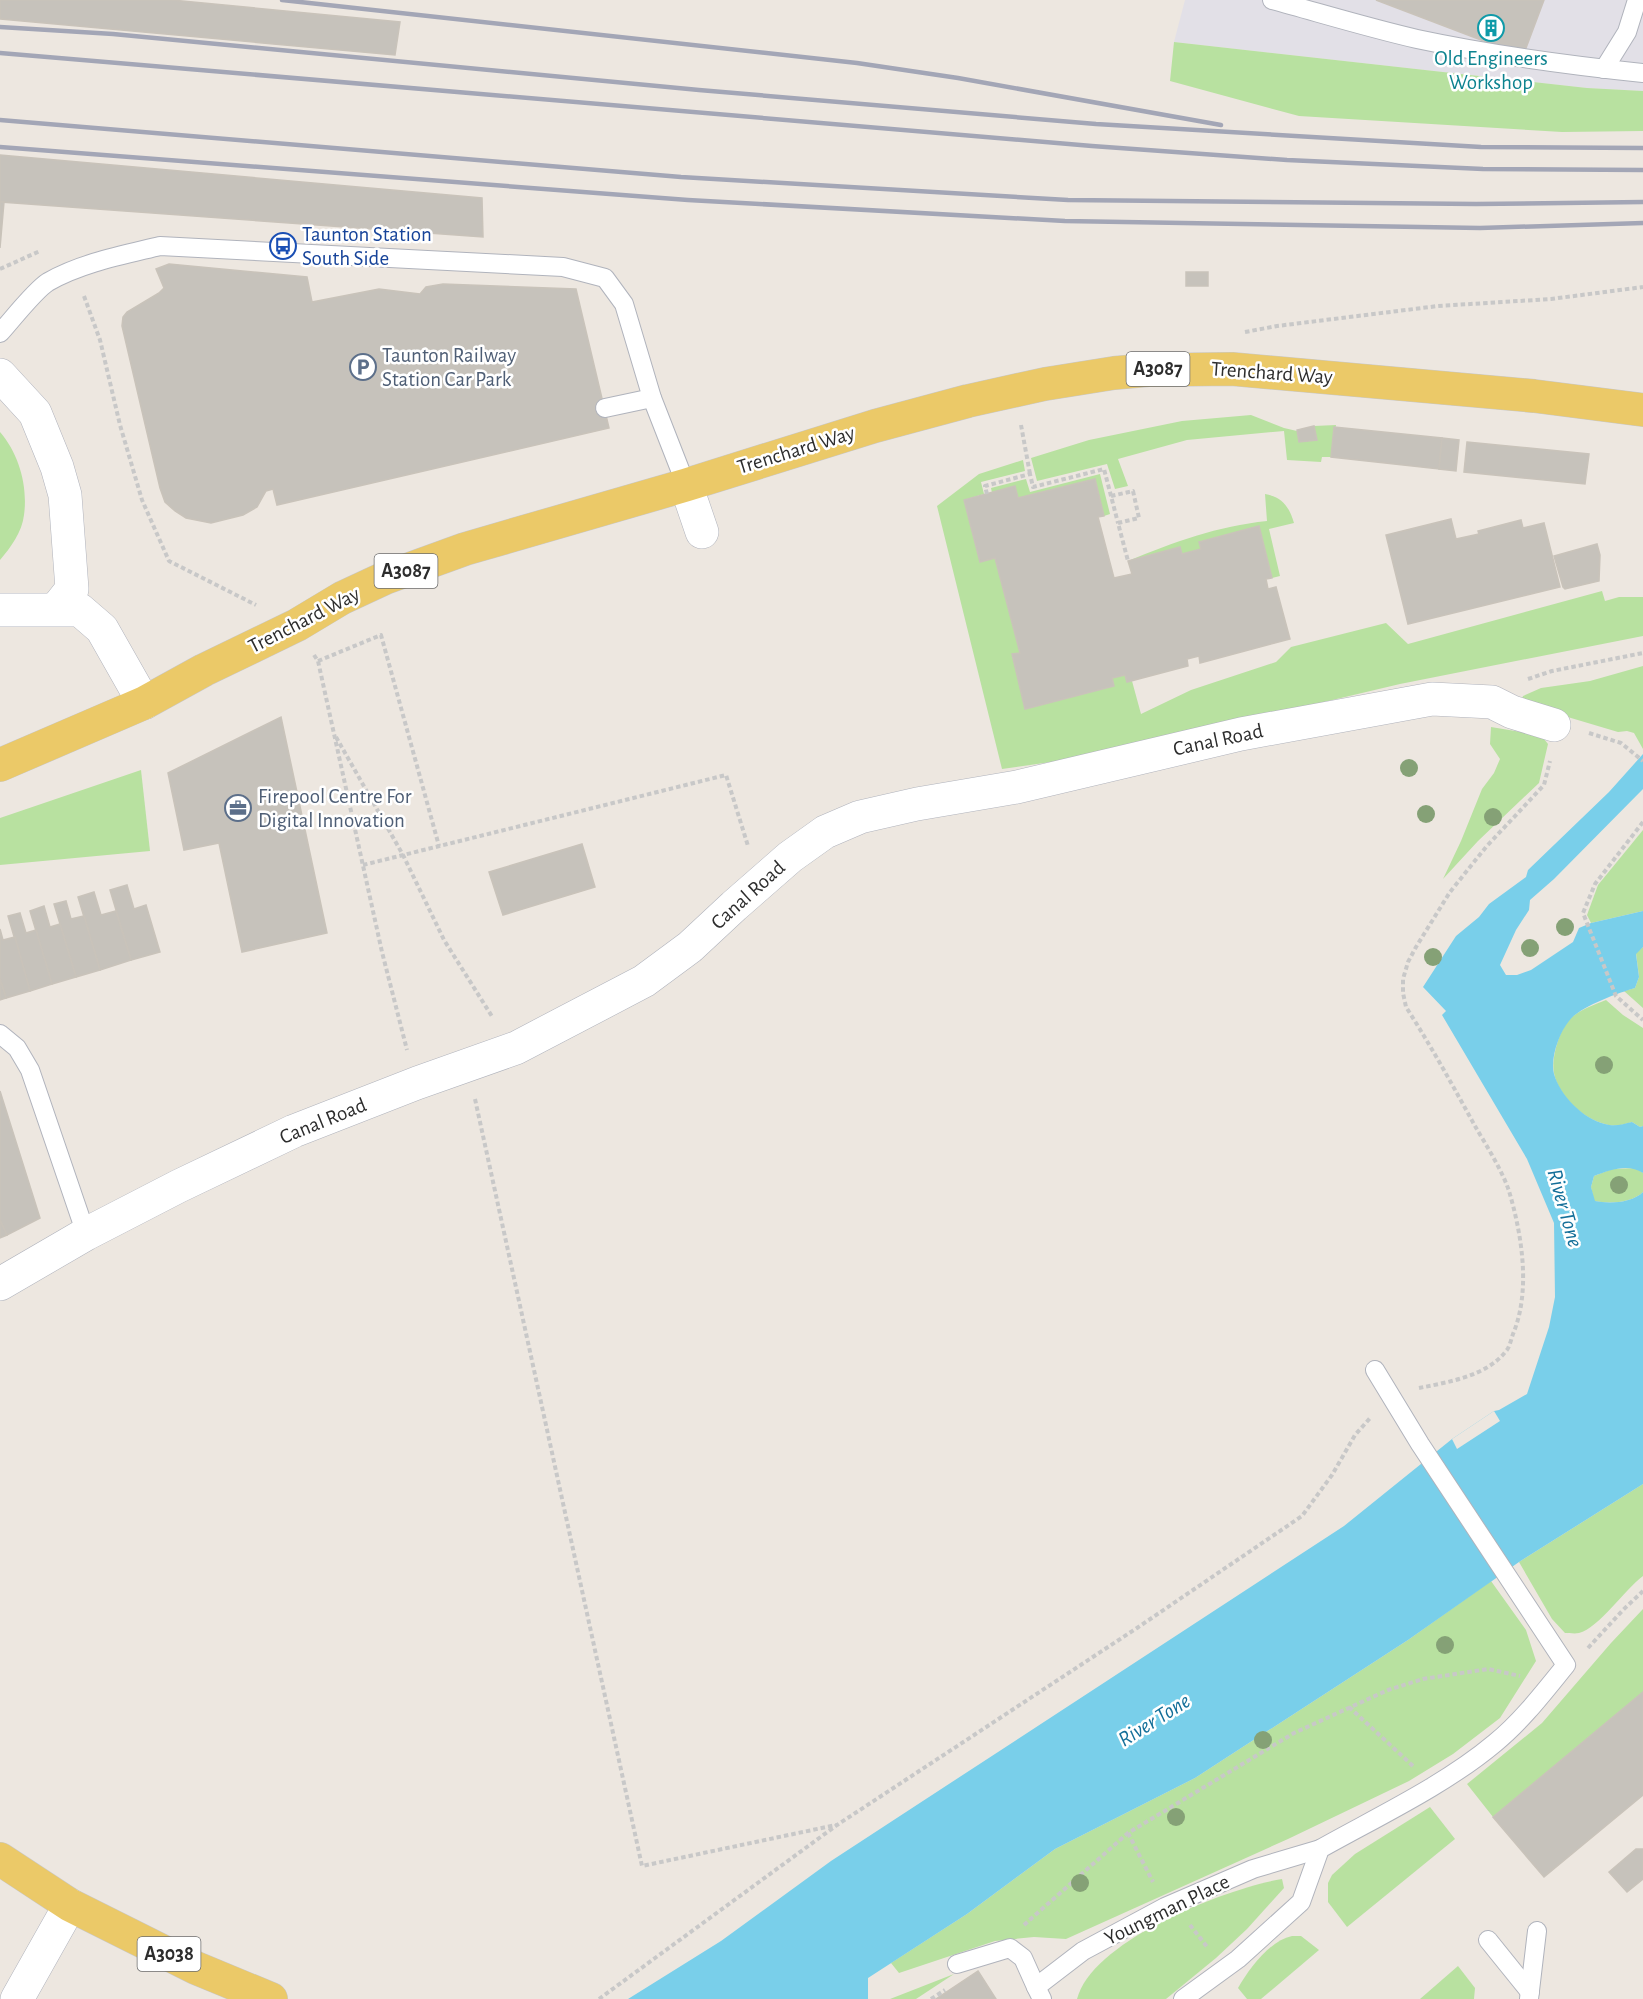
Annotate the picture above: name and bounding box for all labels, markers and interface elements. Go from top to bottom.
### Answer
building icon: Old Engineers Workshop [1476,13,1506,43]
place label: Old Engineers Workshop [1434,48,1548,93]
place label: Taunton Station South Side [302,224,432,269]
bus stop icon: Taunton Station South Side [268,231,298,261]
place label: Taunton Railway Station Car Park [382,345,516,390]
parking icon: Taunton Railway Station Car Park [348,352,378,382]
road number: A3087 [1126,352,1190,386]
street label: Trenchard Way [1210,358,1334,388]
street label: Trenchard Way [735,422,857,478]
road number: A3087 [374,554,438,588]
street label: Trenchard Way [245,583,363,657]
street label: Canal Road [1171,720,1265,760]
place label: Firepool Centre For Digital Innovation [258,786,412,831]
office icon: Firepool Centre For Digital Innovation [223,793,253,823]
street label: Canal Road [707,857,789,933]
street label: Canal Road [277,1094,369,1148]
water label: River Tone [1543,1166,1587,1250]
water label: River Tone [1114,1689,1194,1751]
street label: Youngman Place [1101,1871,1233,1949]
road number: A3038 [138,1937,201,1971]

